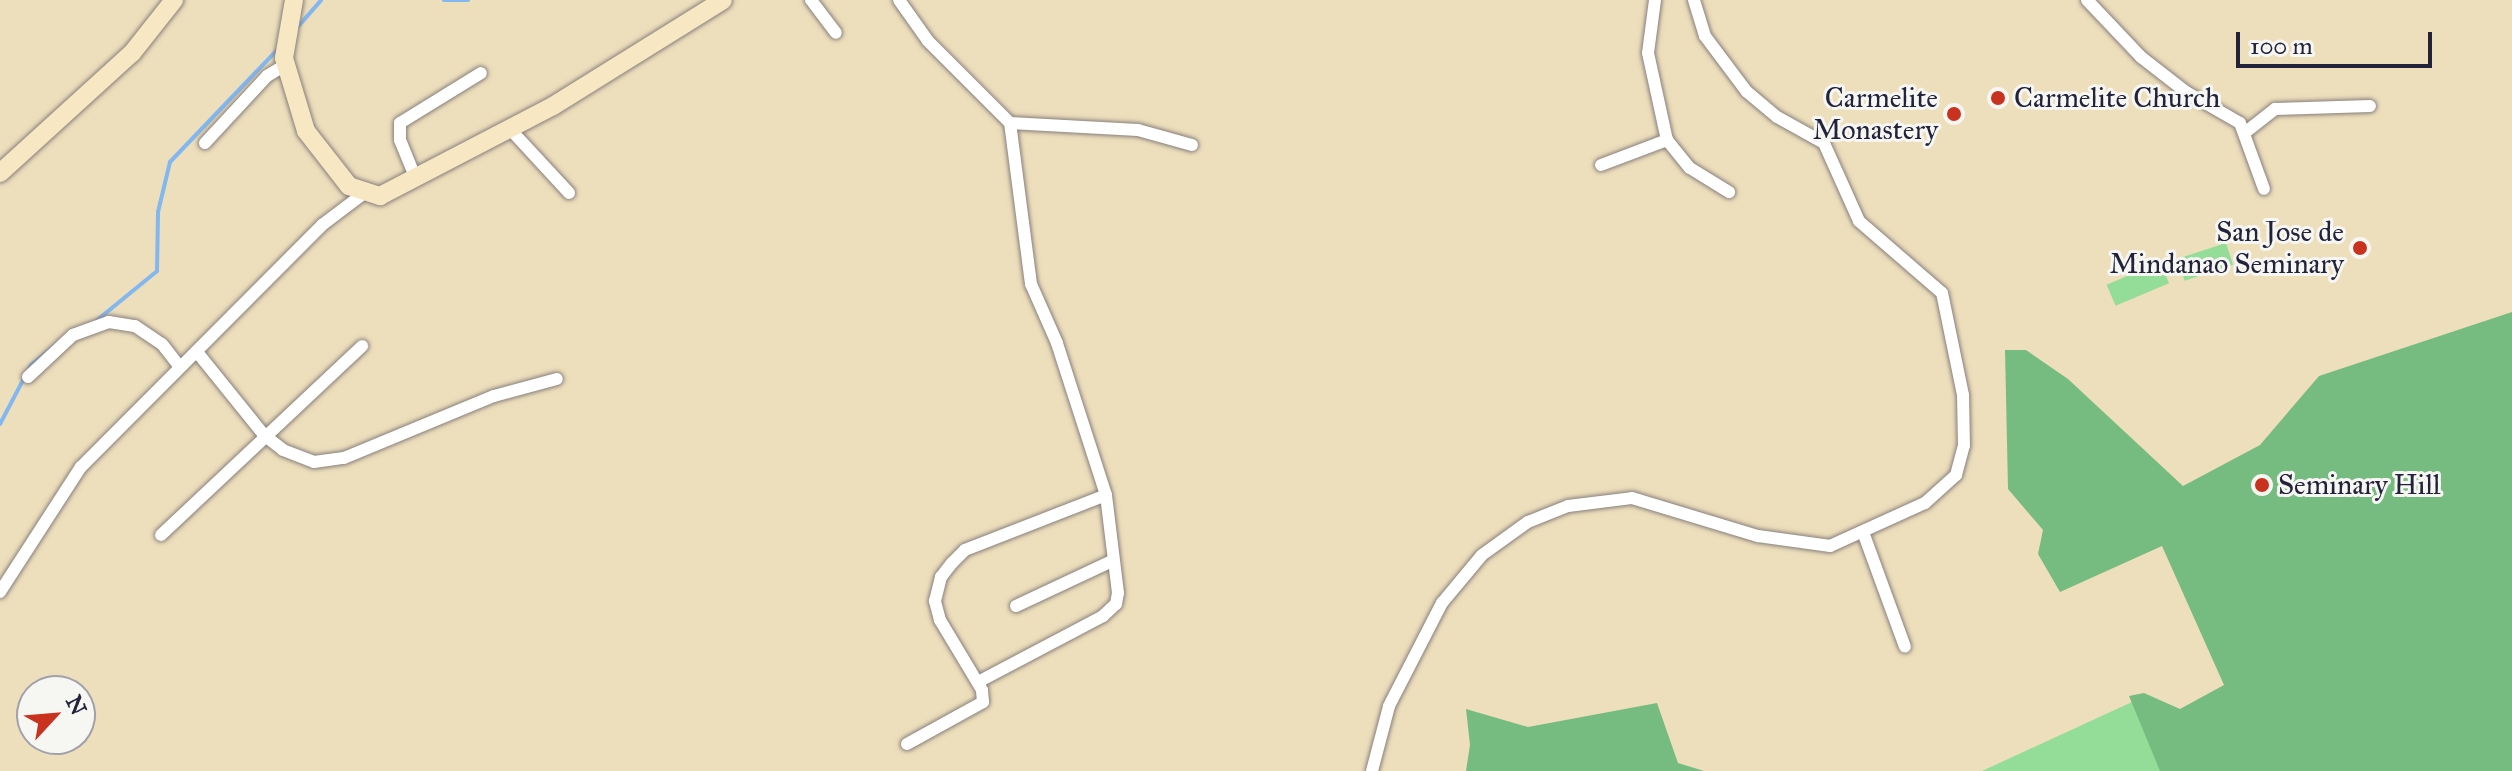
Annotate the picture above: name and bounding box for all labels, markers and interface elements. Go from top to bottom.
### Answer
scale bar [2240,16,2436,66]
text: 100 m [2250,31,2313,61]
place label: Carmelite Monastery [1813,81,1938,147]
place label: Carmelite Church [2014,81,2220,115]
marker: Carmelite Church [1989,89,2007,107]
marker: Carmelite Monastery [1945,105,1963,123]
place label: San Jose de Mindanao Seminary [2109,215,2344,281]
marker: San Jose de Mindanao Seminary [2351,239,2369,257]
place label: Seminary Hill [2278,468,2441,502]
marker: Seminary Hill [2253,476,2271,494]
north arrow [16,675,96,755]
text: N [60,691,92,719]

